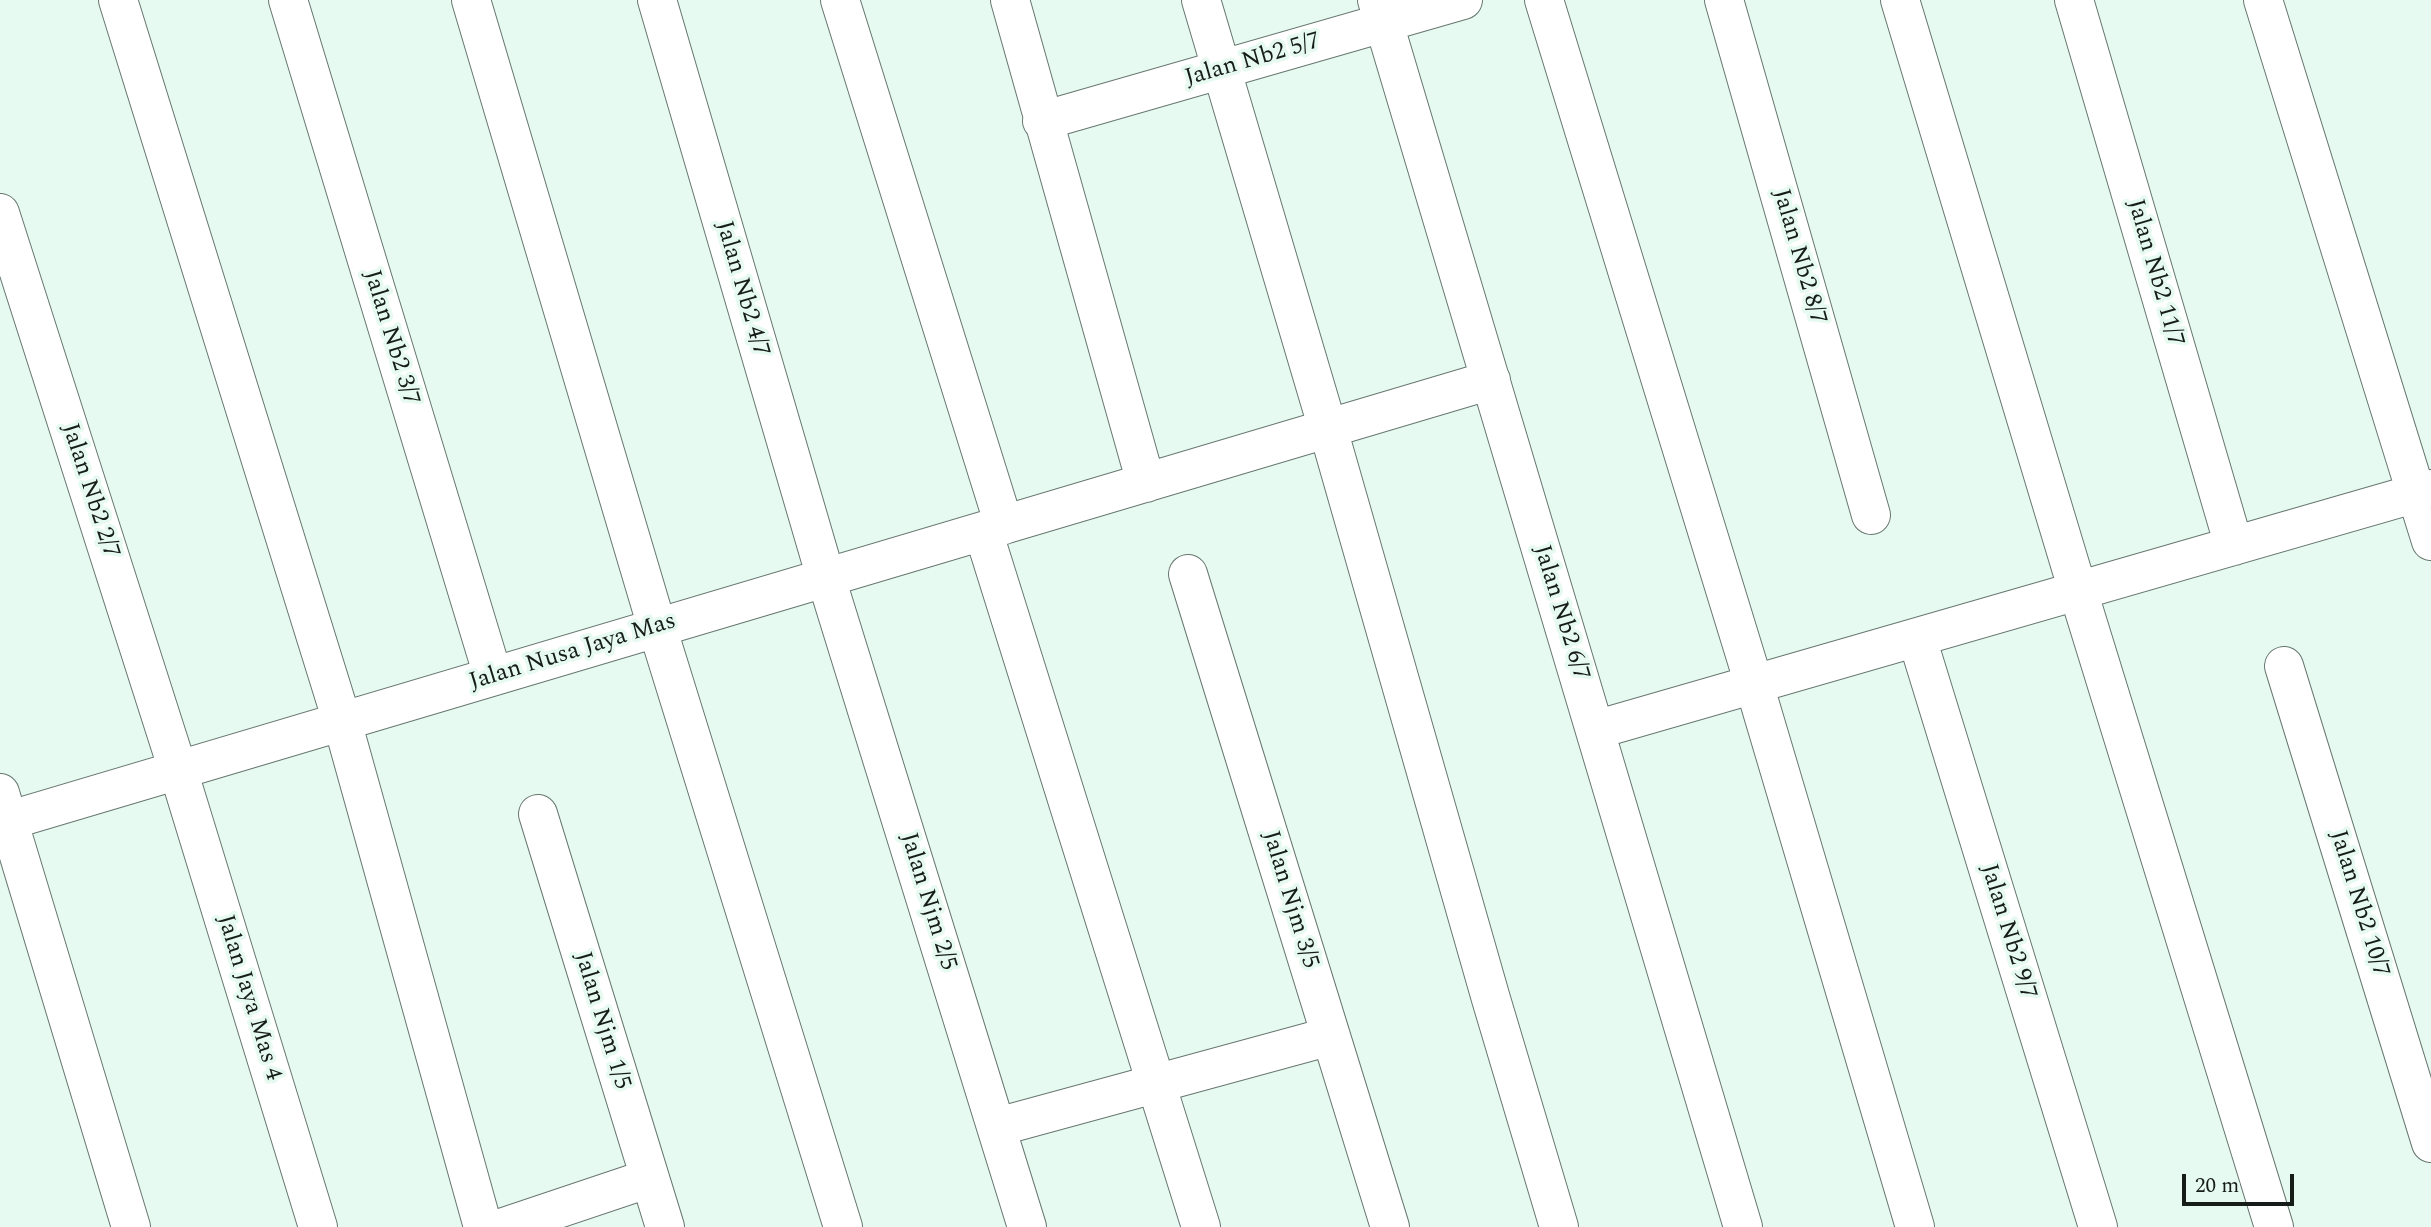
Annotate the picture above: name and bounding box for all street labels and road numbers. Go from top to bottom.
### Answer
street label: Jalan Nb2 5/7 [1182,28,1324,94]
street label: Jalan Nb2 8/7 [1765,186,1831,328]
street label: Jalan Nb2 11/7 [2119,196,2189,350]
street label: Jalan Nb2 4/7 [708,218,774,360]
street label: Jalan Nb2 3/7 [356,267,424,409]
street label: Jalan Nb2 2/7 [54,420,124,562]
street label: Jalan Nb2 6/7 [1526,542,1594,684]
street label: Jalan Nusa Jaya Mas [466,608,680,698]
street label: Jalan Nb2 10/7 [2322,827,2394,981]
street label: Jalan Njm 3/5 [1254,828,1324,972]
street label: Jalan Njm 2/5 [892,830,962,974]
street label: Jalan Nb2 9/7 [1973,861,2041,1003]
street label: Jalan Jaya Mas 4 [209,912,287,1084]
street label: Jalan Njm 1/5 [566,949,636,1093]

